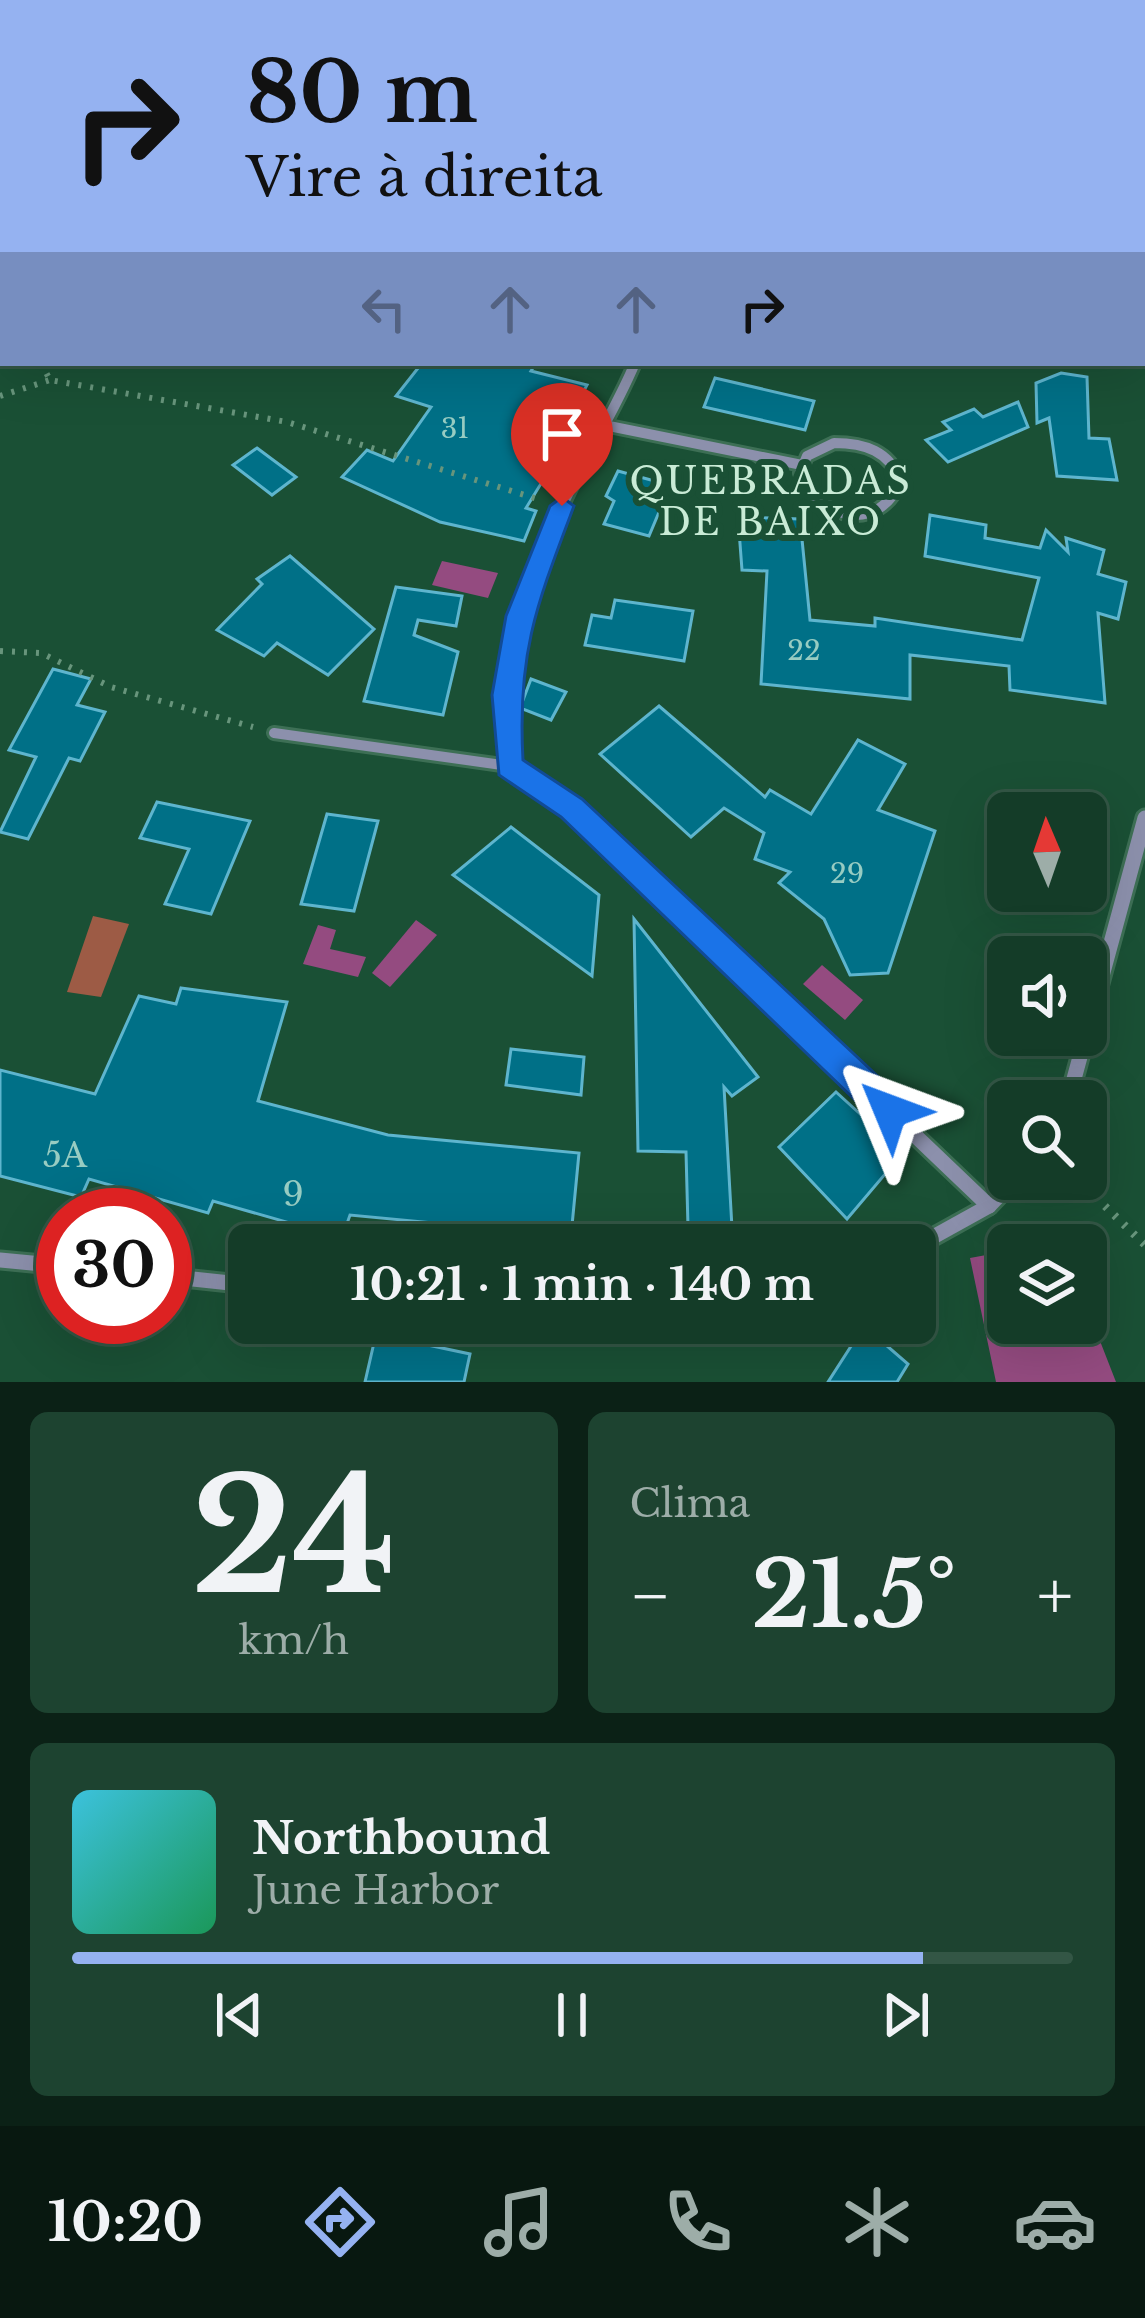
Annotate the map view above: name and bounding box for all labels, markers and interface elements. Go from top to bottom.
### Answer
text: 80 m [246,41,478,145]
icon: right [48,48,204,204]
text: Vire à direita [246,144,602,211]
icon: left [351,276,417,342]
icon: ahead [477,276,543,342]
icon: ahead [603,276,669,342]
icon: right [729,276,795,342]
pin [511,383,613,506]
icon: arrive [529,401,595,467]
house number: 31 [441,412,469,445]
district label: QUEBRADAS DE BAIXO [629,459,913,545]
house number: 22 [787,634,821,667]
north arrow [987,792,1107,912]
map controls [987,792,1107,1344]
house number: 29 [830,857,864,890]
button: sound [987,936,1107,1056]
position arrow [827,1048,953,1174]
button: search [987,1080,1107,1200]
house number: 5A [43,1135,88,1176]
house number: 9 [282,1174,304,1215]
speed limit sign: 30 [36,1188,192,1344]
button: layers [987,1224,1107,1344]
text: 10:21 · 1 min · 140 m [350,1256,814,1312]
text: 24 [191,1441,396,1634]
text: Clima [630,1479,750,1528]
text: 21.5° [752,1540,956,1651]
text: − [630,1555,671,1637]
text: + [1037,1555,1073,1637]
text: km/h [238,1616,349,1665]
text: Northbound [252,1810,550,1866]
text: June Harbor [252,1866,499,1915]
icon: previous [206,1982,272,2048]
icon: pause [539,1982,605,2048]
icon: next [873,1982,939,2048]
icon: directions [298,2180,382,2264]
icon: music [477,2180,561,2264]
icon: phone [656,2180,740,2264]
icon: climate [835,2180,919,2264]
icon: car [1013,2180,1097,2264]
text: 10:20 [47,2189,203,2256]

